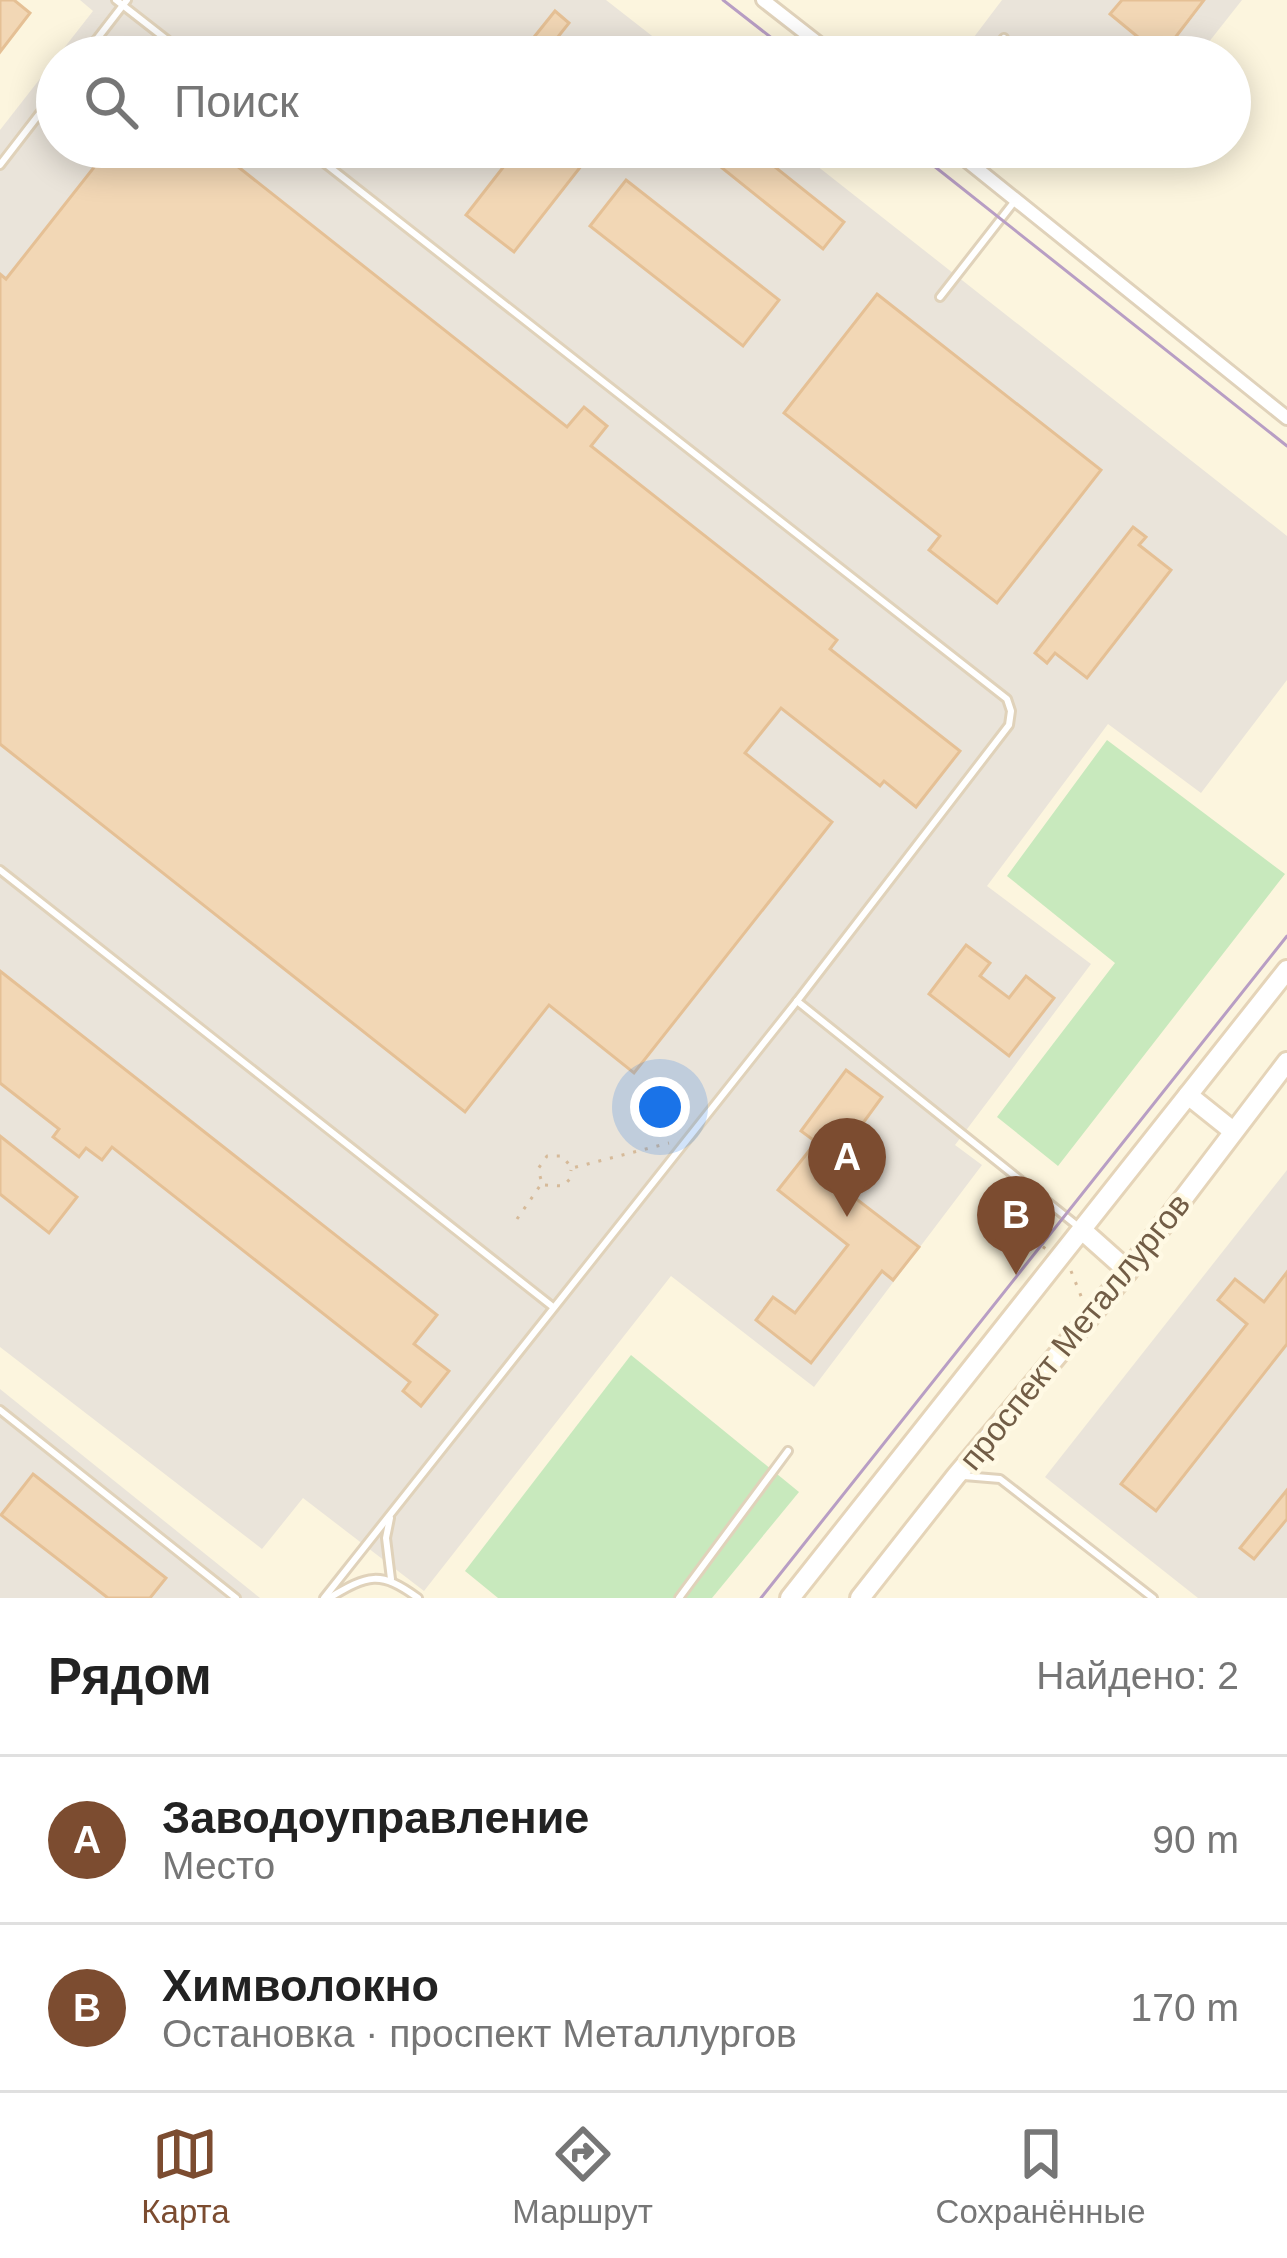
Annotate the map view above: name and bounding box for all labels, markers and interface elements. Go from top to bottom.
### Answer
search box [36,36,1251,168]
icon: search [78,69,144,135]
text: Поиск [174,76,299,127]
your location [630,1077,690,1137]
pin: A [808,1118,886,1217]
pin: B [977,1176,1055,1275]
street label: проспект Металлургов [952,1186,1197,1477]
text: Рядом [48,1648,212,1705]
text: Найдено: 2 [1036,1654,1239,1697]
text: Заводоуправление [162,1792,589,1843]
text: A [73,1818,101,1861]
text: 90 m [1152,1818,1239,1861]
text: Место [162,1844,275,1887]
text: Химволокно [162,1960,439,2011]
text: B [73,1986,101,2029]
text: 170 m [1131,1986,1239,2029]
text: Остановка · проспект Металлургов [162,2012,797,2055]
tab: Карта [141,2121,230,2231]
tab: Маршрут [512,2121,653,2231]
tab: Сохранённые [936,2121,1146,2231]

